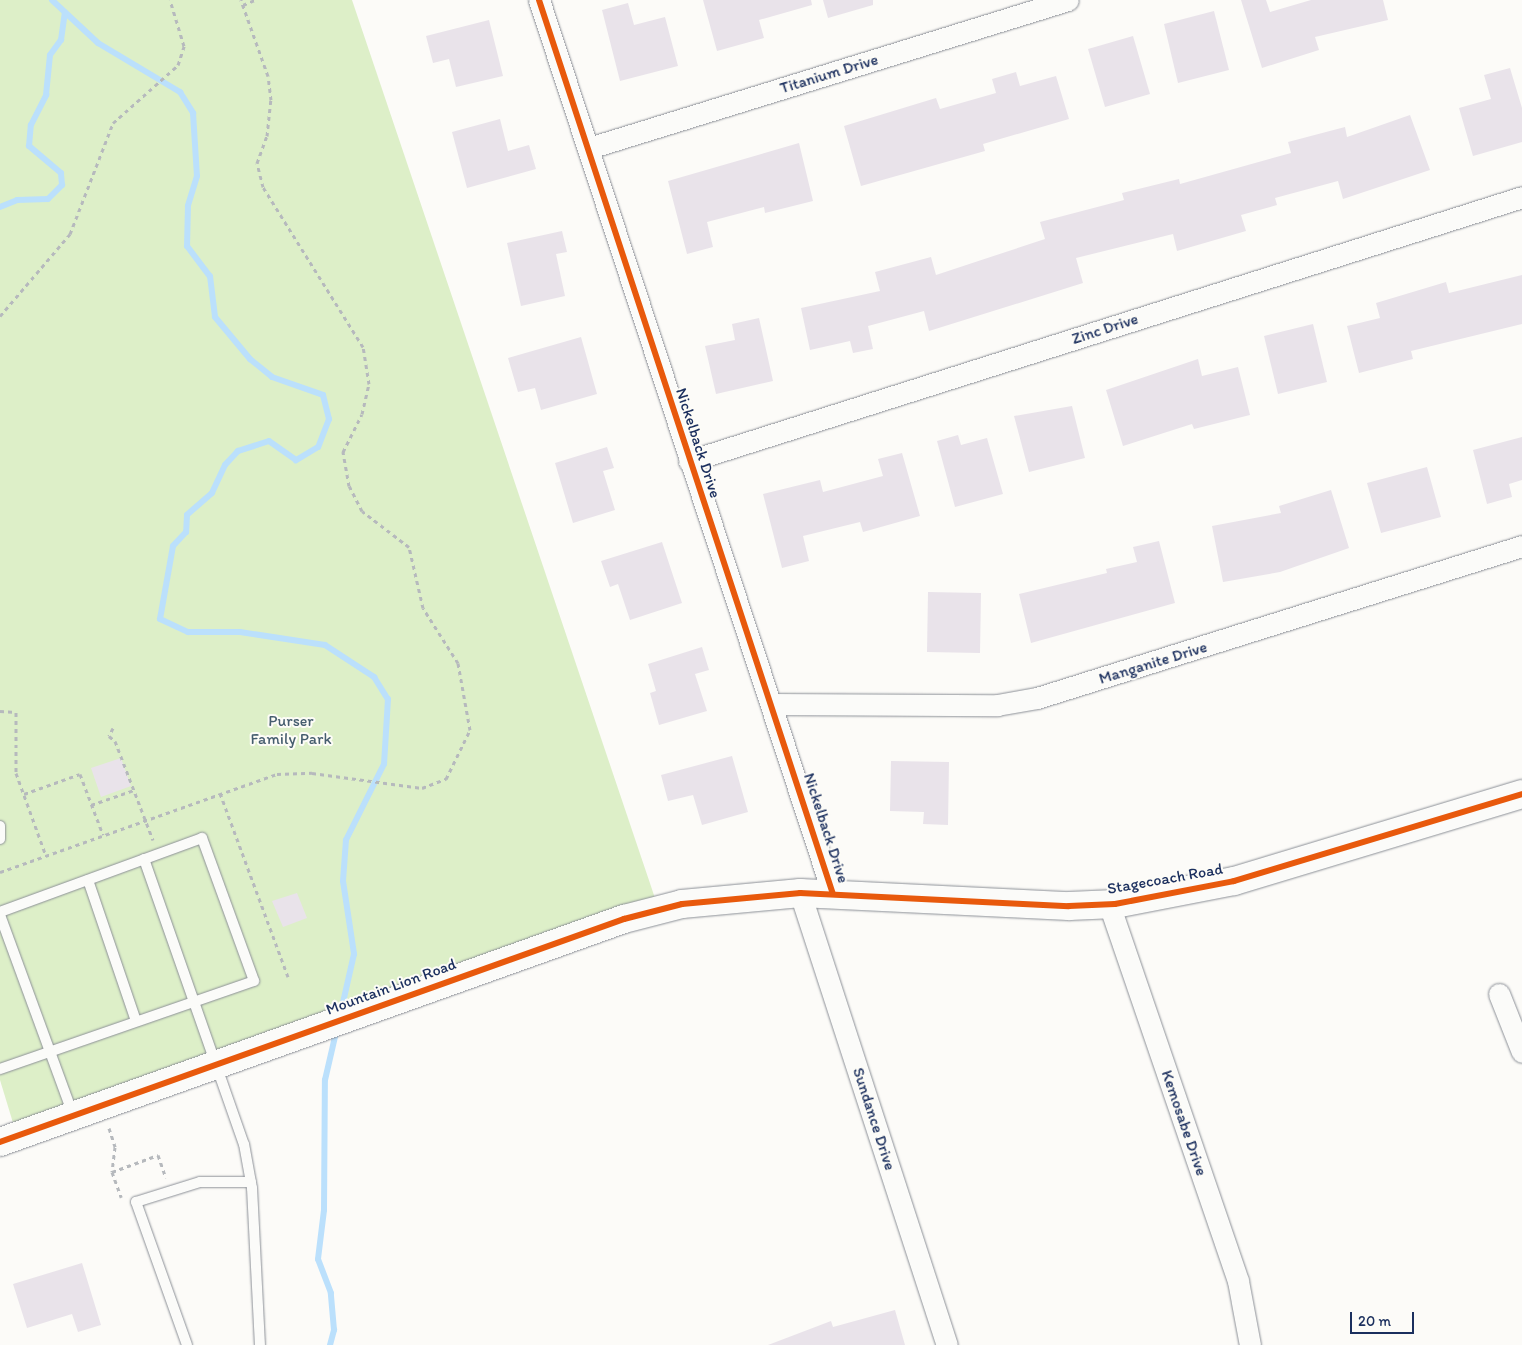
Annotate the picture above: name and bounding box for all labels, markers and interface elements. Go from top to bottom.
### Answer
street label: Titanium Drive [778,50,880,98]
street label: Zinc Drive [1069,309,1141,349]
street label: Nickelback Drive [671,386,725,500]
street label: Manganite Drive [1096,637,1210,689]
park label: Purser Family Park [251,711,331,749]
street label: Nickelback Drive [799,771,853,885]
street label: Stagecoach Road [1106,859,1224,899]
street label: Mountain Lion Road [323,955,459,1019]
street label: Sundance Drive [848,1065,900,1173]
street label: Kemosabe Drive [1157,1068,1211,1178]
scale bar [1352,1302,1416,1334]
text: 20 m [1358,1312,1391,1330]

